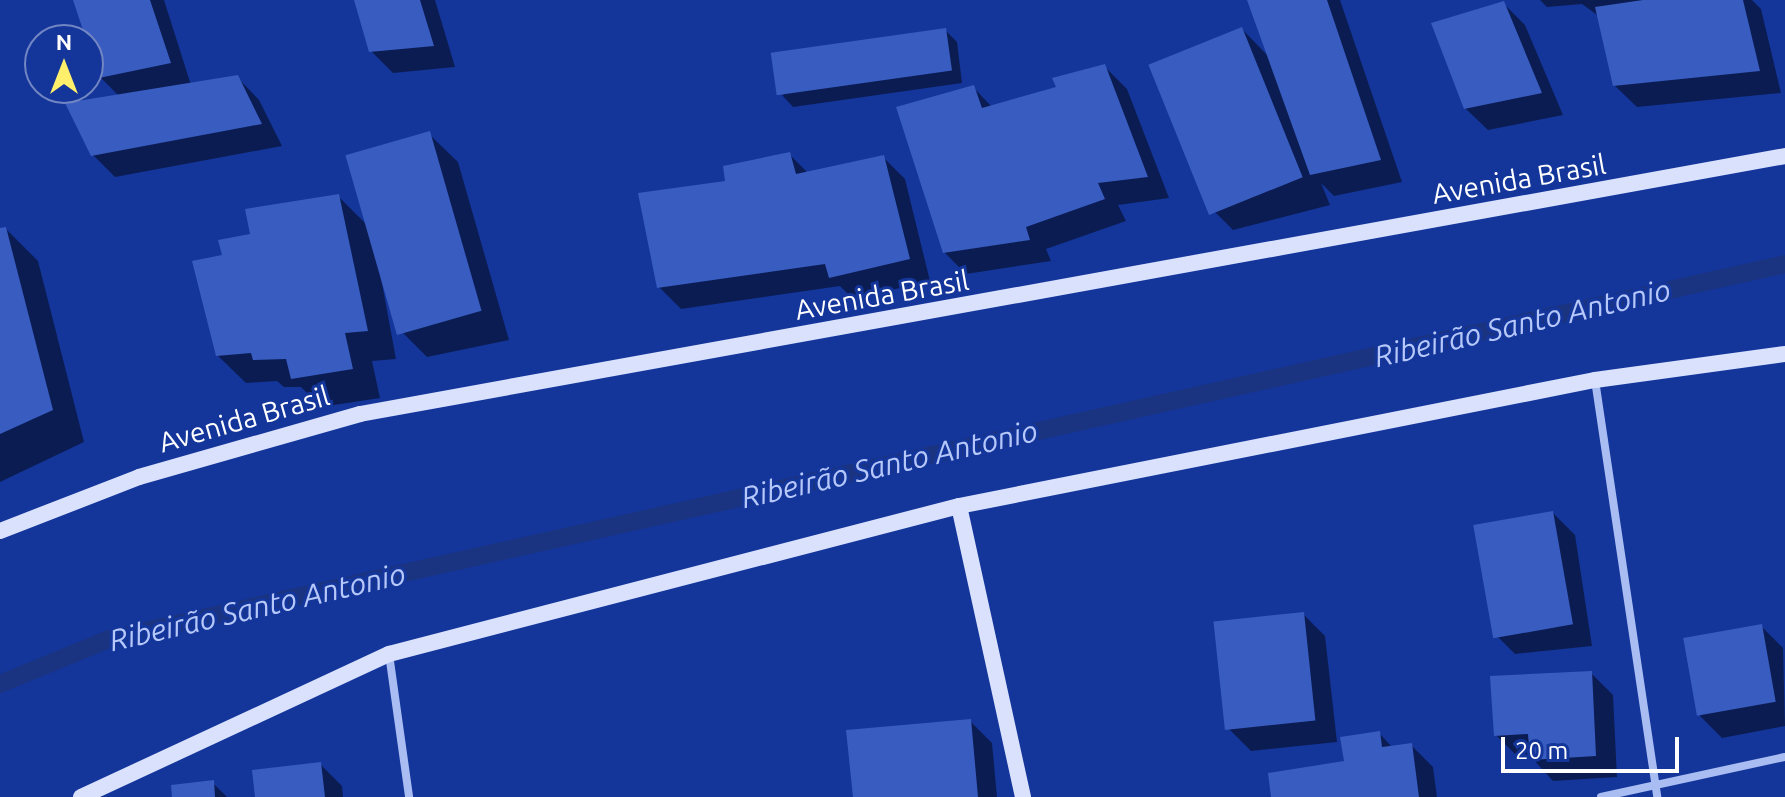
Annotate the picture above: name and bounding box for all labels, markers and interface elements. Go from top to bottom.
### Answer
north arrow [24,24,104,104]
text: N [56,29,72,54]
street label: Avenida Brasil [1429,147,1609,211]
street label: Avenida Brasil [792,263,972,327]
water label: Ribeirão Santo Antonio [1370,271,1674,375]
street label: Avenida Brasil [155,379,333,459]
water label: Ribeirão Santo Antonio [737,412,1041,516]
water label: Ribeirão Santo Antonio [105,555,409,659]
scale bar [1505,721,1683,771]
text: 20 m [1515,737,1568,764]

